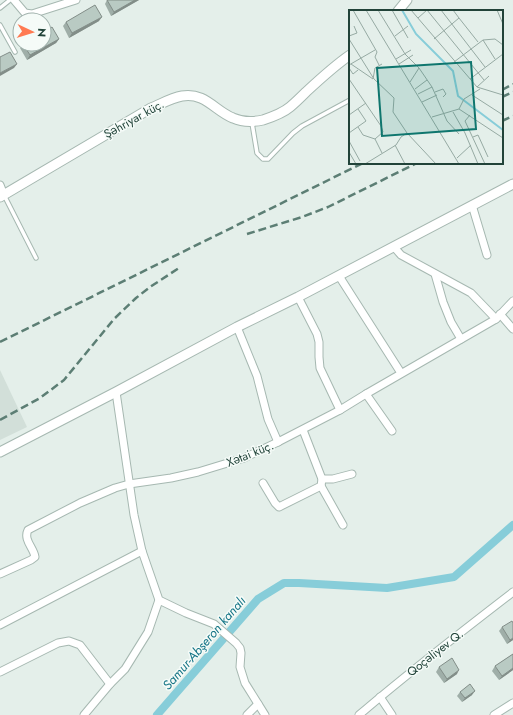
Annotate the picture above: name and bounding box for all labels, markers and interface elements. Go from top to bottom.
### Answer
inset map [349,10,503,164]
north arrow [12,12,52,52]
text: N [34,28,50,38]
street label: Şəhriyar küç. [101,95,167,143]
street label: Xətai küç. [224,436,276,472]
water label: Samur-Abşeron kanalı [158,592,250,694]
street label: Qoçəliyev Q. [403,625,467,681]

